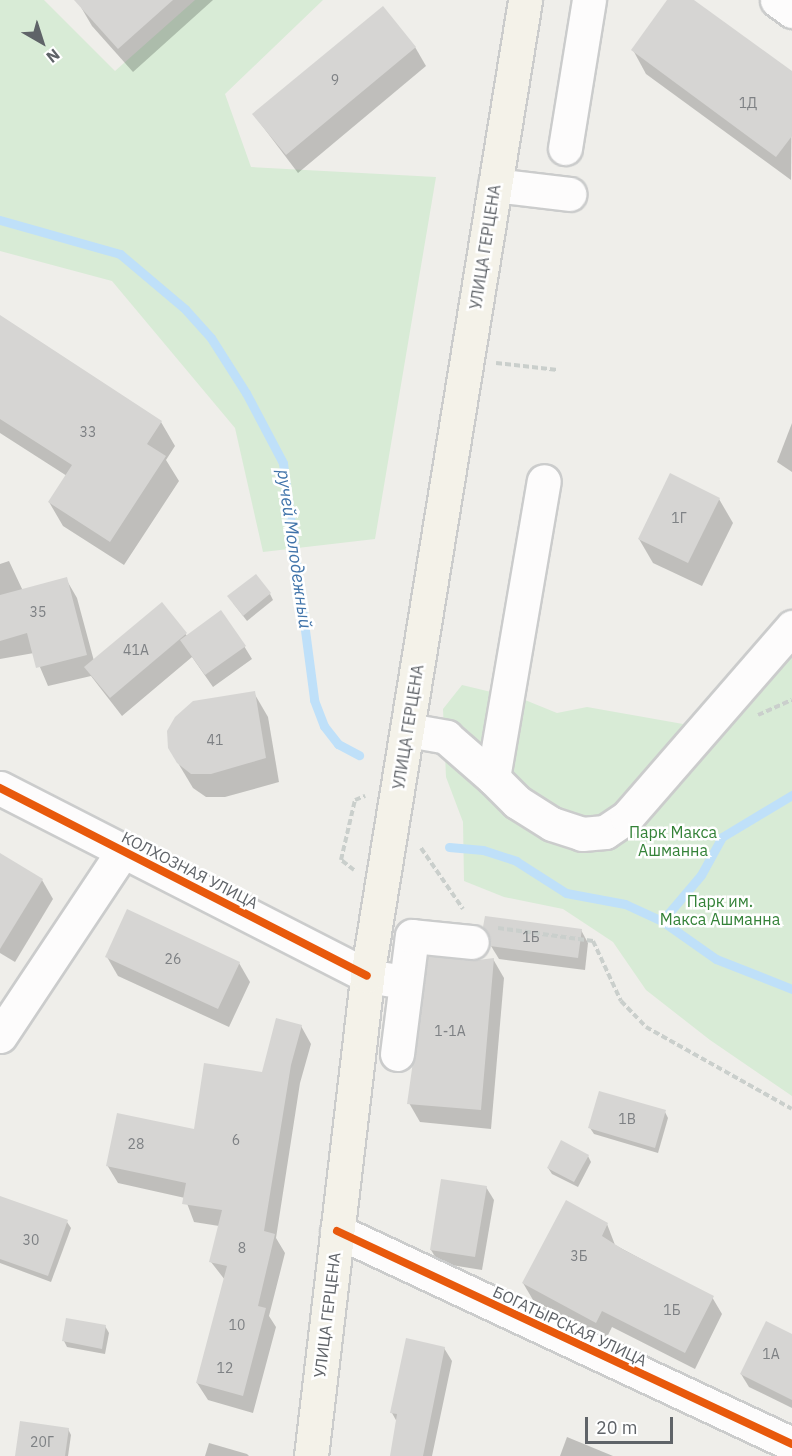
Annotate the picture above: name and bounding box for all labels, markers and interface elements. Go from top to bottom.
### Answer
north arrow [12,12,72,72]
text: N [43,45,64,67]
house number: 9 [331,72,339,88]
house number: 1Д [739,95,757,111]
street label: УЛИЦА ГЕРЦЕНА [466,183,504,311]
house number: 33 [80,424,96,440]
water label: ручей Молодежный [272,468,316,630]
house number: 1Г [671,510,687,526]
house number: 35 [30,604,46,620]
house number: 41А [123,642,149,658]
street label: УЛИЦА ГЕРЦЕНА [389,663,427,791]
house number: 41 [207,732,223,748]
park label: Парк Макса Ашманна [629,822,717,860]
street label: КОЛХОЗНАЯ УЛИЦА [119,827,261,913]
park label: Парк им. Макса Ашманна [660,891,780,929]
house number: 1Б [522,929,540,945]
house number: 26 [165,951,181,967]
house number: 1-1А [434,1023,466,1039]
house number: 1В [618,1111,636,1127]
house number: 6 [232,1132,240,1148]
house number: 28 [128,1136,144,1152]
house number: 30 [23,1232,39,1248]
house number: 8 [238,1240,246,1256]
house number: 3Б [570,1248,588,1264]
street label: УЛИЦА ГЕРЦЕНА [310,1251,344,1379]
street label: БОГАТЫРСКАЯ УЛИЦА [490,1282,650,1370]
house number: 1Б [663,1302,681,1318]
house number: 10 [229,1317,245,1333]
house number: 1А [762,1346,780,1362]
house number: 12 [217,1360,233,1376]
scale bar [588,1405,676,1443]
text: 20 m [596,1416,638,1439]
house number: 20Г [30,1434,54,1450]

